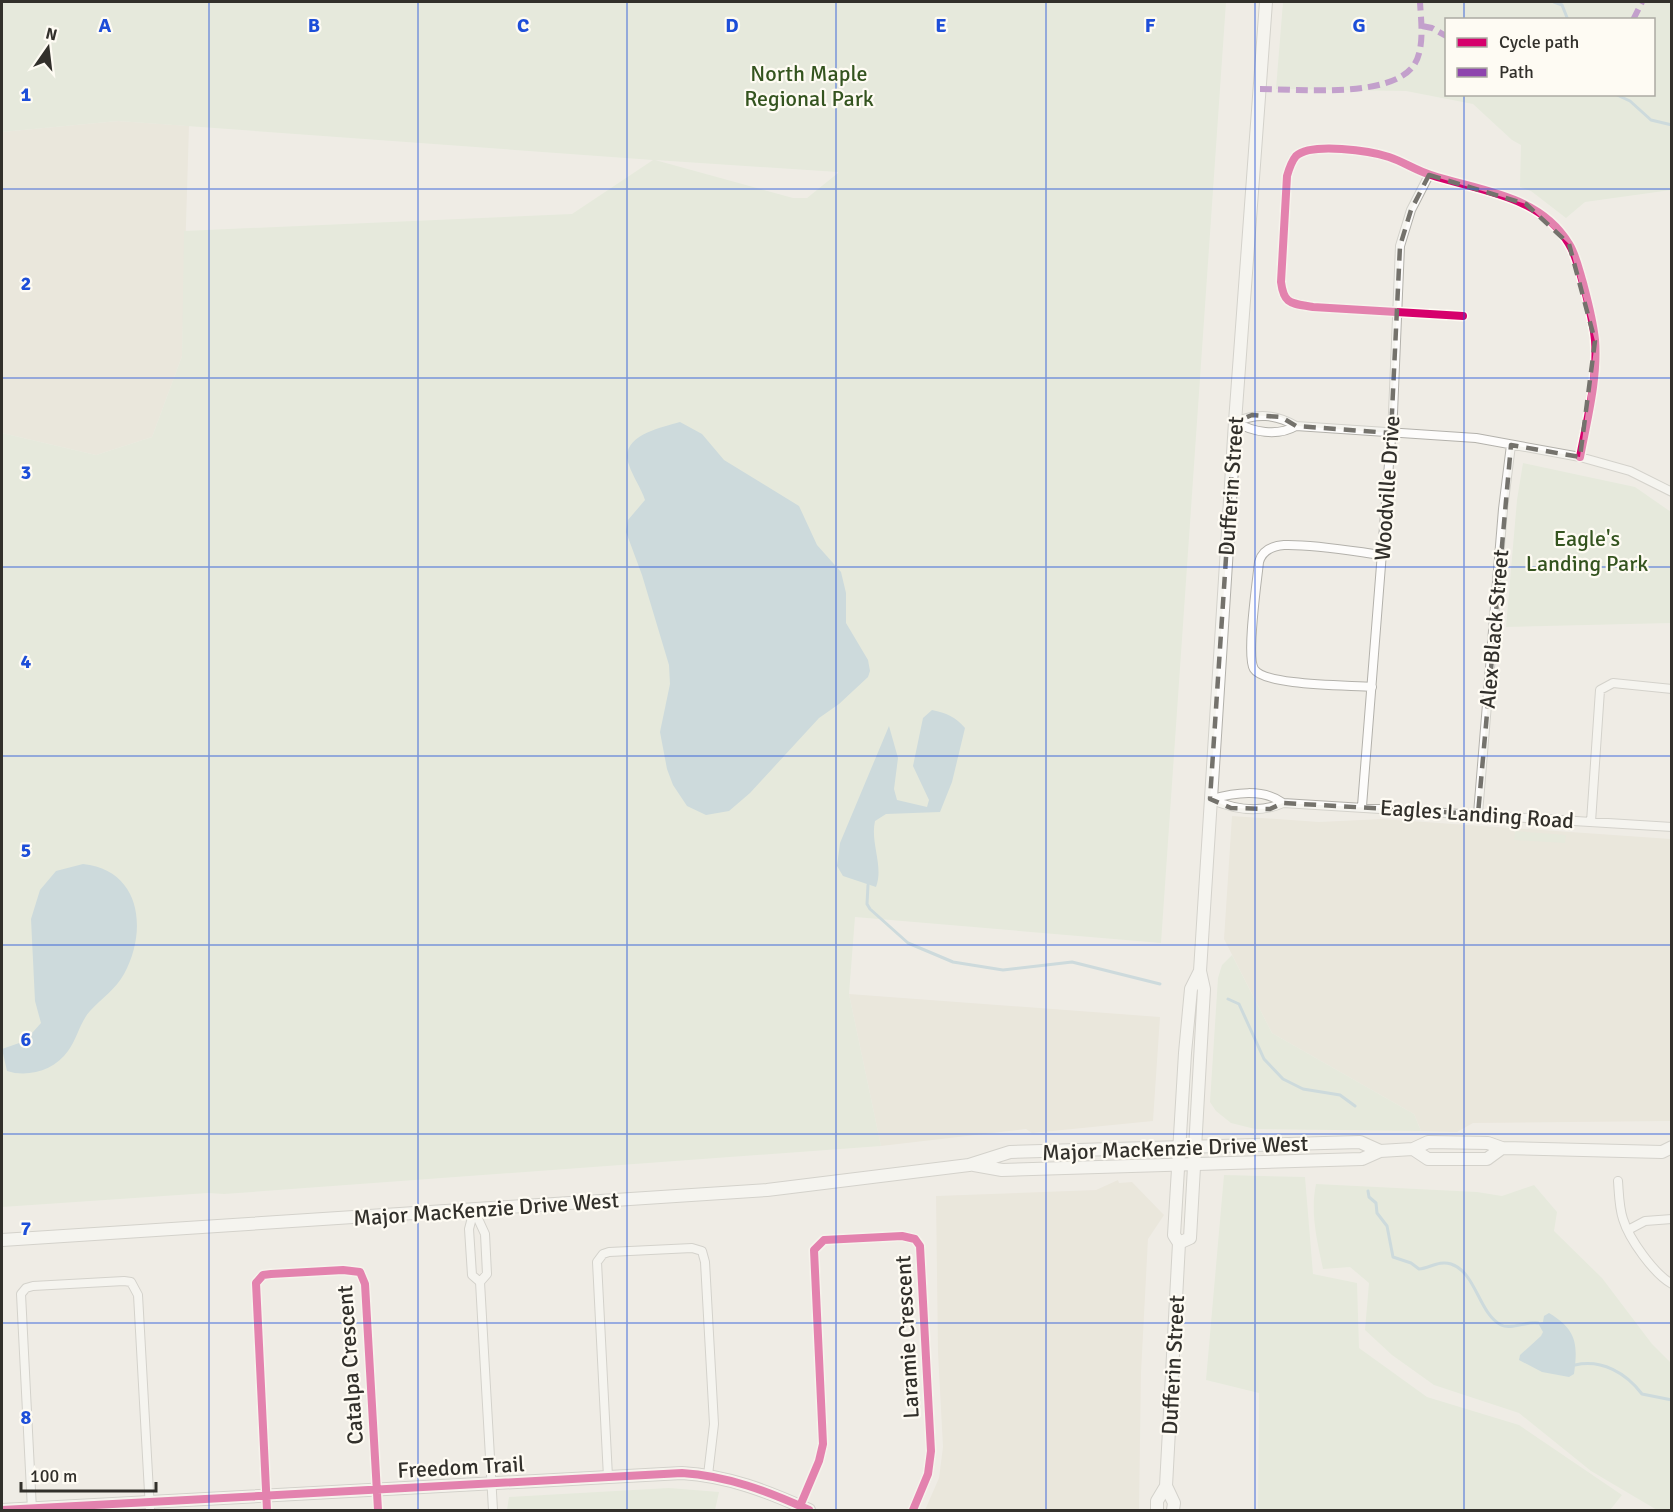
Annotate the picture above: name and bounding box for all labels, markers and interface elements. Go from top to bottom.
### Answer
text: A [99,13,112,38]
text: B [308,13,320,38]
text: C [517,13,529,38]
text: D [725,13,739,38]
text: E [935,13,947,38]
text: F [1145,13,1156,38]
text: G [1352,13,1366,38]
north arrow [18,18,78,78]
legend [1445,18,1655,96]
text: N [44,23,59,45]
text: Cycle path [1499,31,1579,53]
park label: North Maple Regional Park [744,60,874,112]
text: Path [1499,61,1534,83]
text: 1 [21,82,32,107]
text: 2 [21,271,31,296]
street label: Woodville Drive [1368,414,1406,562]
street label: Dufferin Street [1213,415,1249,557]
text: 3 [21,460,31,485]
park label: Eagle's Landing Park [1526,525,1648,577]
street label: Alex Black Street [1474,548,1514,710]
text: 4 [21,649,32,674]
street label: Eagles Landing Road [1379,794,1575,834]
text: 5 [21,838,31,863]
text: 6 [21,1027,32,1052]
street label: Major MacKenzie Drive West [1041,1130,1309,1166]
street label: Major MacKenzie Drive West [352,1186,620,1232]
text: 7 [21,1216,32,1241]
street label: Laramie Crescent [889,1254,925,1419]
street label: Catalpa Crescent [331,1284,369,1446]
street label: Dufferin Street [1156,1294,1190,1436]
text: 8 [21,1405,32,1430]
street label: Freedom Trail [397,1450,525,1484]
scale bar [21,1455,156,1493]
text: 100 m [30,1465,77,1487]

